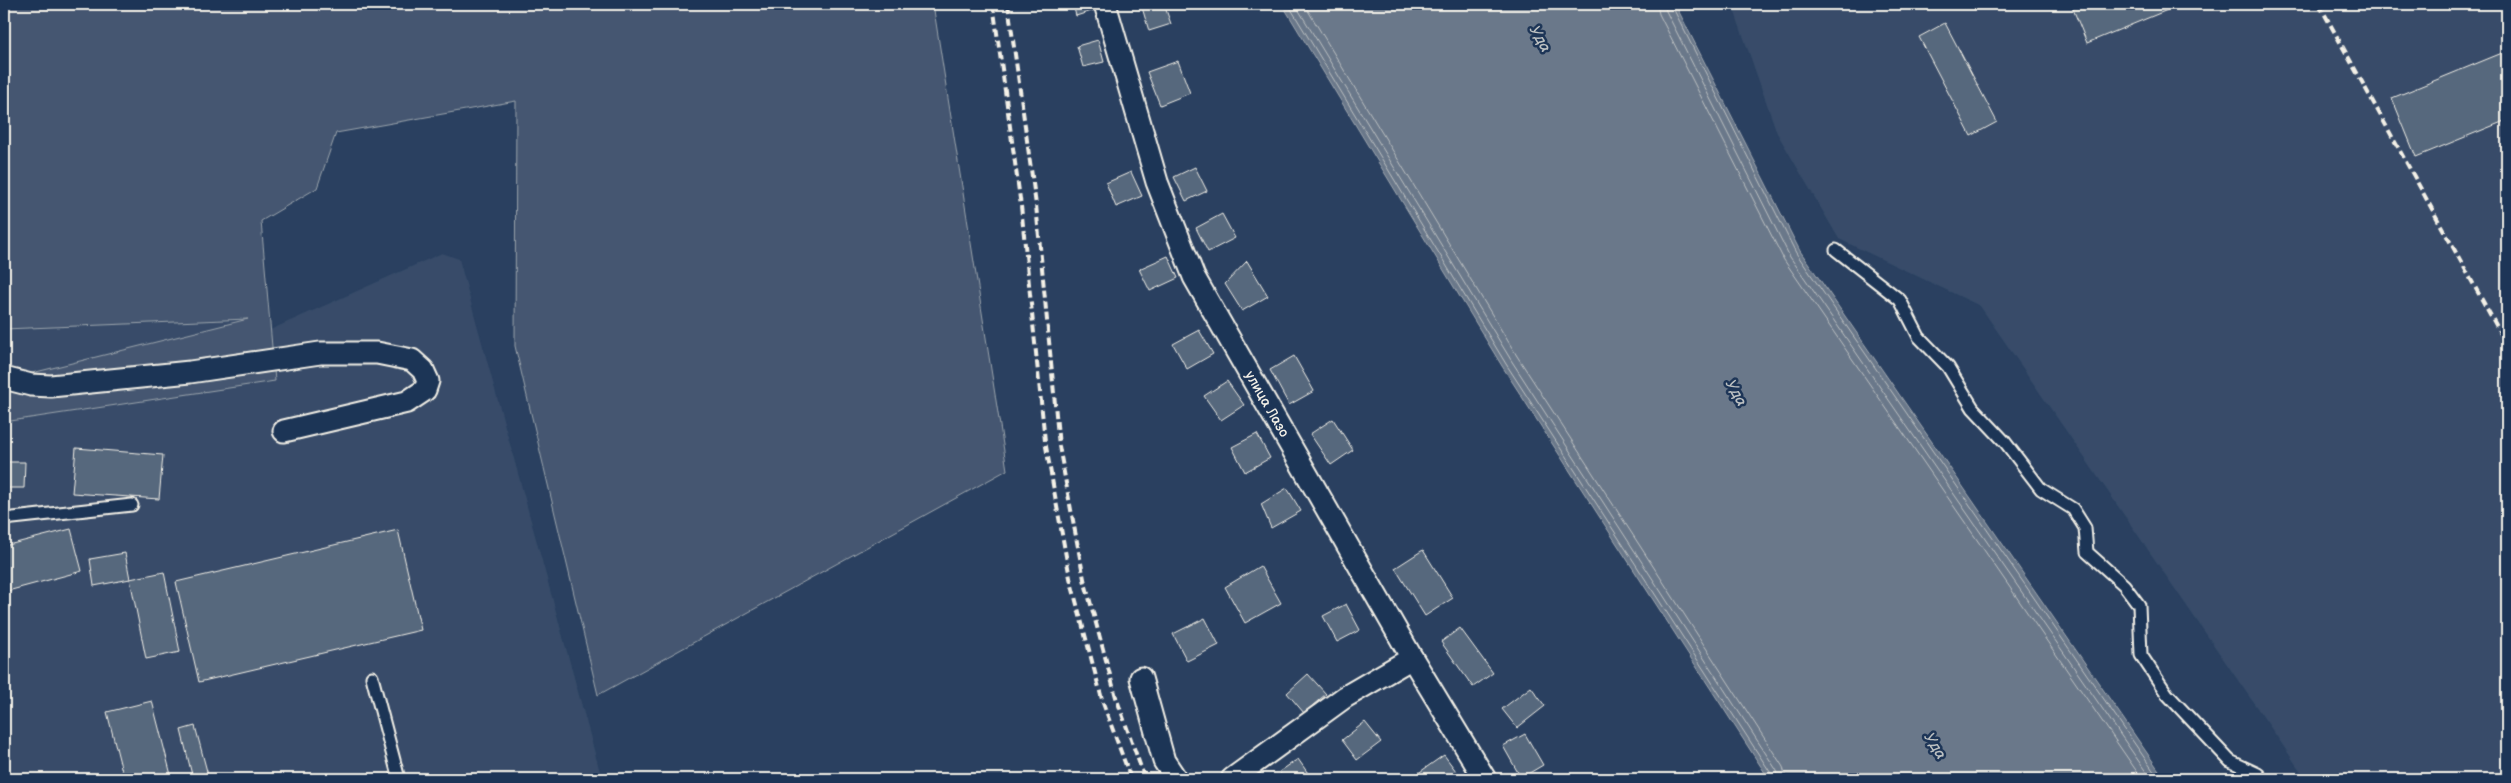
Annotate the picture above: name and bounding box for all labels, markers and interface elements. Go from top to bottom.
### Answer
water label: Уда [1525,22,1555,56]
street label: улица Лазо [1241,368,1293,440]
water label: Уда [1721,376,1751,410]
water label: Уда [1920,729,1950,763]

